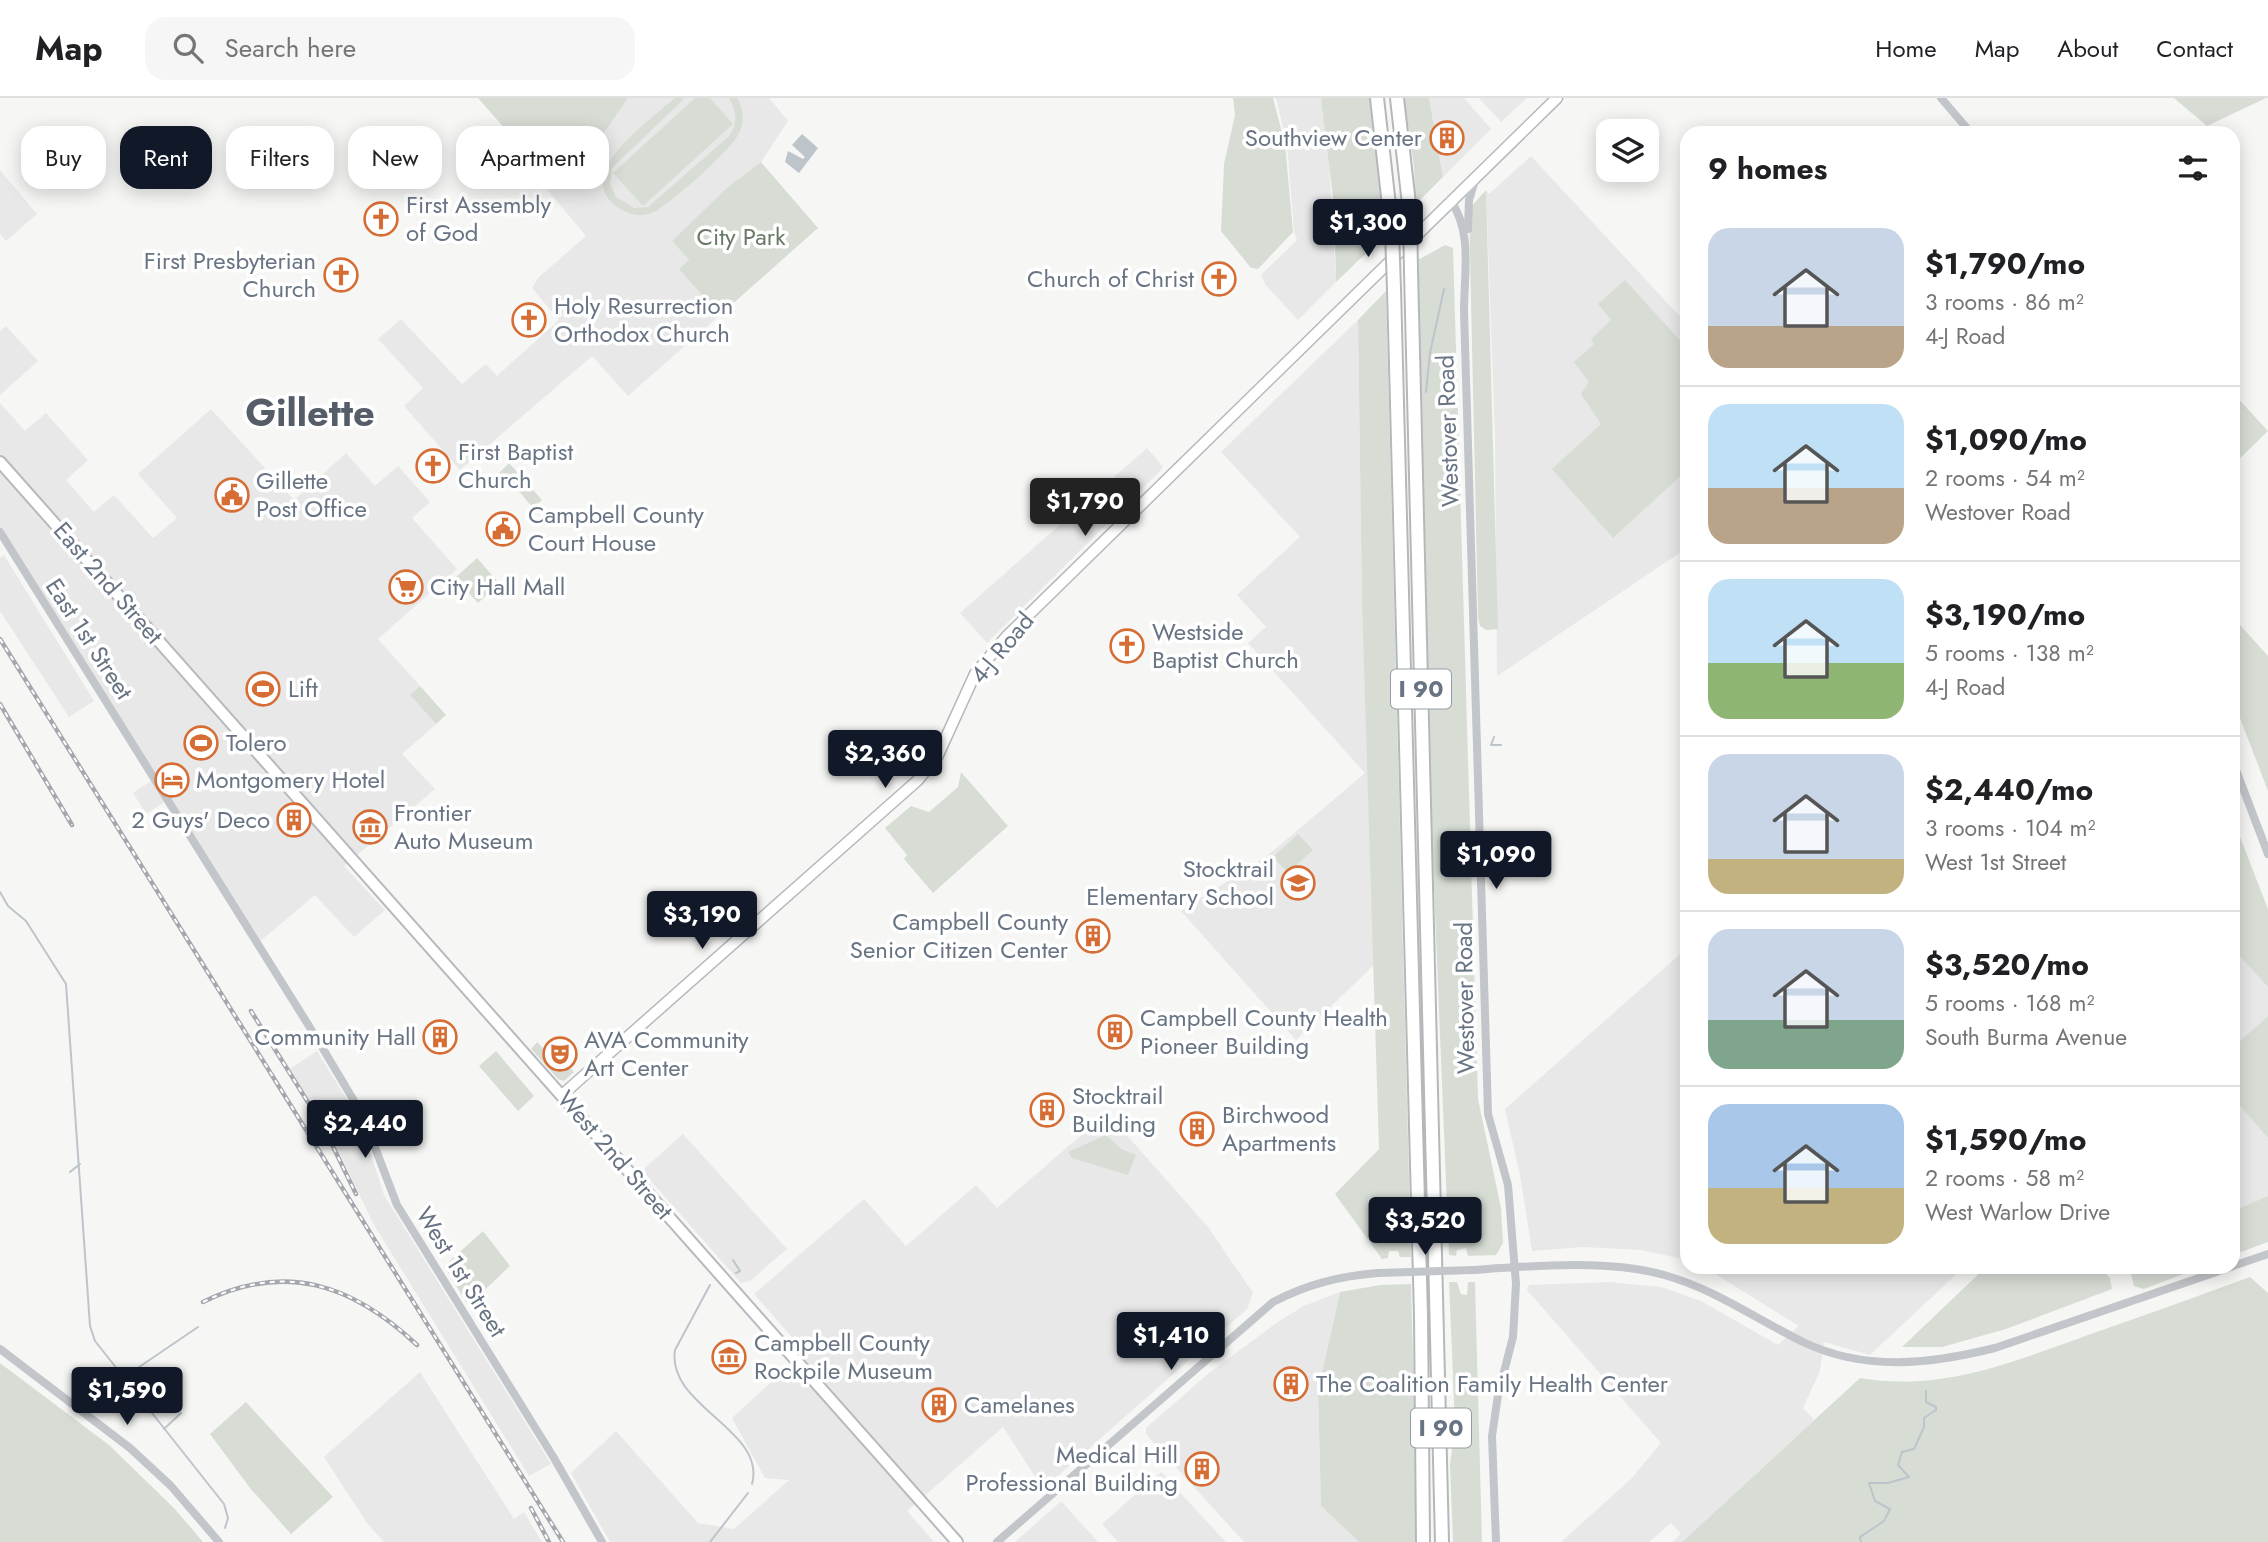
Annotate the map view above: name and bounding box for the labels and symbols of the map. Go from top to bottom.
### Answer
building icon: Southview Center [1428,119,1466,157]
place label: Southview Center [1245,120,1423,155]
place label: First Assembly of God [406,187,552,250]
church icon: First Assembly of God [362,200,400,238]
pin: $1,300 [1311,200,1425,259]
park label: City Park [697,219,786,254]
place label: First Presbyterian Church [144,243,316,306]
church icon: First Presbyterian Church [322,256,360,294]
church icon: Church of Christ [1200,260,1238,298]
place label: Church of Christ [1027,261,1194,296]
place label: Holy Resurrection Orthodox Church [554,288,733,351]
church icon: Holy Resurrection Orthodox Church [510,301,548,339]
street label: Westover Road [1427,354,1468,508]
district label: Gillette [245,385,375,440]
place label: First Baptist Church [458,434,573,497]
church icon: First Baptist Church [414,447,452,485]
place label: Gillette Post Office [256,463,367,526]
public building icon: Gillette Post Office [213,476,251,514]
pin: $1,790 [1028,478,1142,538]
place label: Campbell County Court House [528,497,704,560]
public building icon: Campbell County Court House [484,510,522,548]
street label: East 2nd Street [45,514,172,652]
supermarket icon: City Hall Mall [387,568,425,606]
place label: City Hall Mall [430,569,565,604]
street label: East 1st Street [37,571,142,706]
street label: 4-J Road [961,604,1042,691]
place label: Westside Baptist Church [1152,614,1299,677]
church icon: Westside Baptist Church [1108,627,1146,665]
sports icon: Lift [244,670,282,708]
road number: I 90 [1391,670,1451,708]
place label: Lift [288,671,318,706]
sports icon: Tolero [182,724,220,762]
place label: Tolero [226,725,287,760]
pin: $2,360 [828,730,942,790]
hotel icon: Montgomery Hotel [153,761,191,799]
place label: Montgomery Hotel [196,762,385,797]
place label: Frontier Auto Museum [394,795,533,858]
building icon: 2 Guys' Deco [275,801,313,839]
place label: 2 Guys' Deco [131,802,270,837]
museum icon: Frontier Auto Museum [351,808,389,846]
pin: $1,090 [1439,832,1553,891]
place label: Stocktrail Elementary School [1086,851,1274,914]
school or university icon: Stocktrail Elementary School [1279,864,1317,902]
pin: $3,190 [645,892,759,951]
place label: Campbell County Senior Citizen Center [850,904,1069,967]
building icon: Campbell County Senior Citizen Center [1074,917,1112,955]
street label: Westover Road [1446,922,1483,1074]
place label: Campbell County Health Pioneer Building [1140,1000,1388,1063]
building icon: Campbell County Health Pioneer Building [1096,1013,1134,1051]
building icon: Community Hall [421,1018,459,1056]
place label: Community Hall [254,1019,416,1054]
place label: AVA Community Art Center [584,1022,749,1085]
theatre icon: AVA Community Art Center [541,1035,579,1073]
place label: Stocktrail Building [1072,1078,1163,1141]
street label: West 2nd Street [549,1082,682,1227]
building icon: Stocktrail Building [1028,1091,1066,1129]
place label: Birchwood Apartments [1222,1097,1336,1160]
pin: $2,440 [308,1100,422,1160]
building icon: Birchwood Apartments [1178,1110,1216,1148]
pin: $3,520 [1368,1198,1482,1257]
street label: West 1st Street [407,1200,515,1344]
pin: $1,410 [1114,1312,1228,1372]
place label: Campbell County Rockpile Museum [754,1325,933,1388]
museum icon: Campbell County Rockpile Museum [710,1338,748,1376]
building icon: The Coalition Family Health Center [1272,1365,1310,1403]
place label: The Coalition Family Health Center [1316,1366,1669,1401]
pin: $1,590 [70,1368,184,1427]
building icon: Camelanes [920,1386,958,1424]
place label: Camelanes [964,1387,1075,1422]
road number: I 90 [1411,1408,1471,1448]
place label: Medical Hill Professional Building [966,1437,1178,1500]
building icon: Medical Hill Professional Building [1183,1450,1221,1488]

